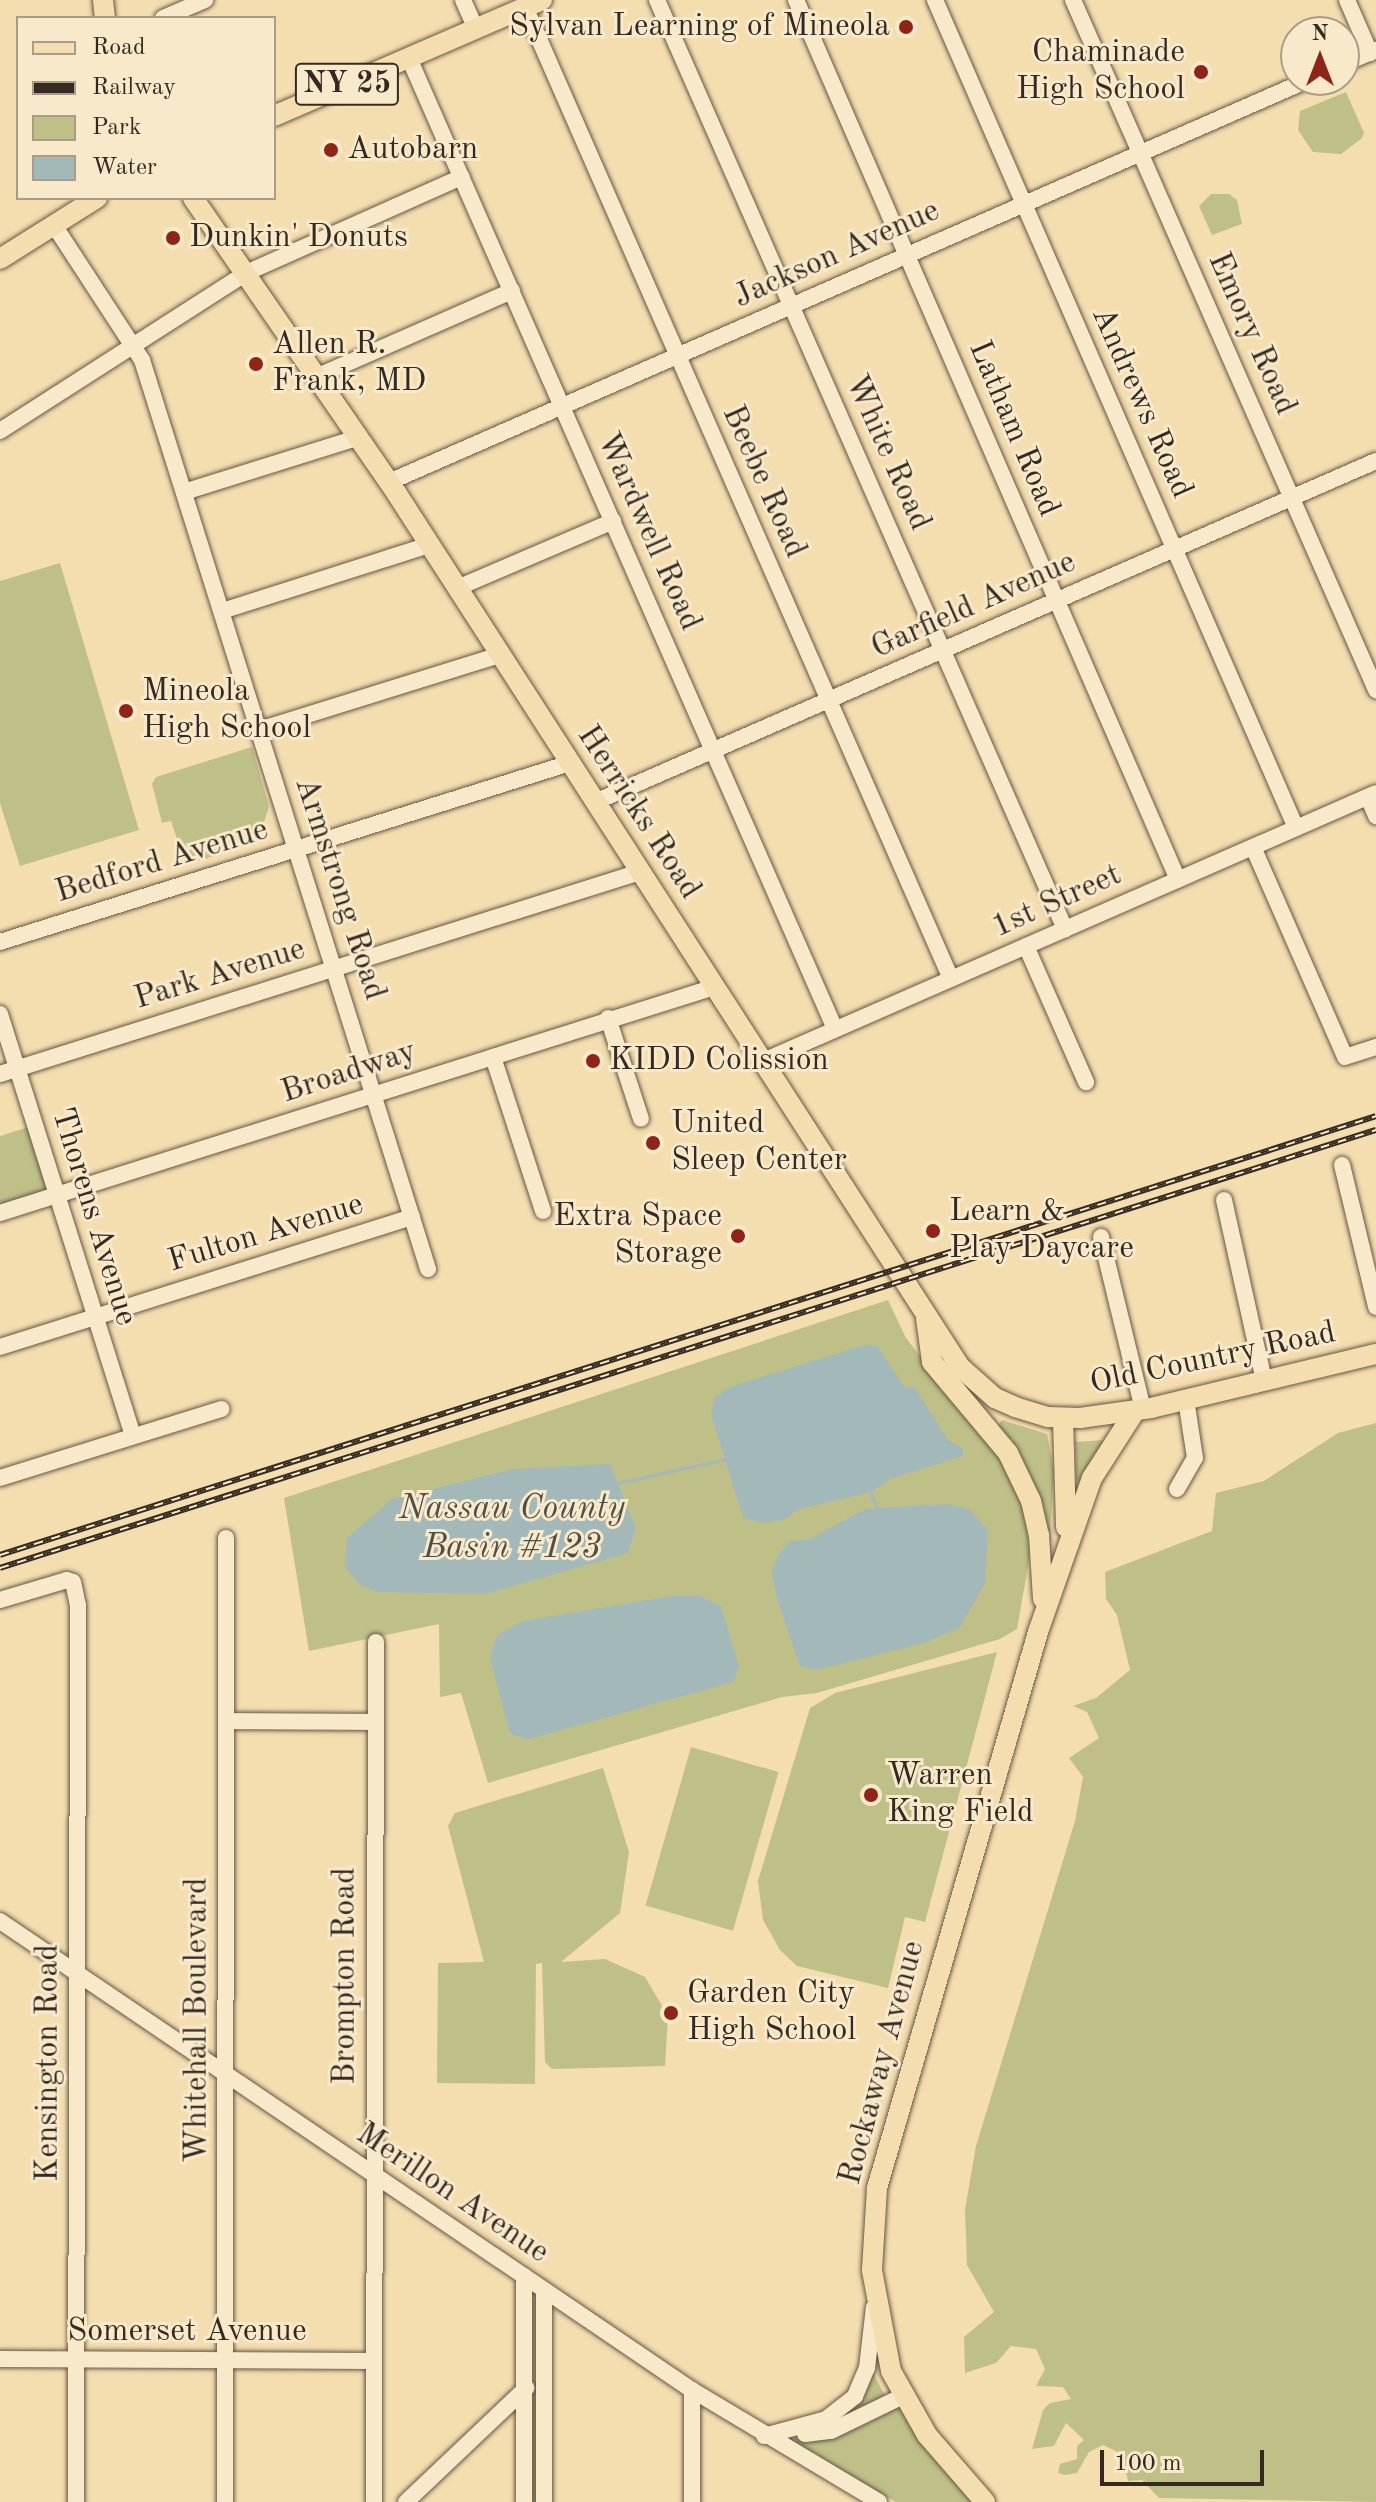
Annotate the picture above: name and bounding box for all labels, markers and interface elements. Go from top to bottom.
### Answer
place label: Sylvan Learning of Mineola [509,8,890,46]
legend [16,16,276,200]
north arrow [1280,16,1360,96]
marker: Sylvan Learning of Mineola [897,18,915,36]
text: N [1312,23,1328,45]
place label: Chaminade High School [1016,35,1185,110]
text: Road [92,36,145,60]
road number: NY 25 [293,58,401,110]
marker: Chaminade High School [1192,63,1210,81]
text: Railway [92,76,176,100]
text: Park [92,116,141,140]
place label: Autobarn [347,131,478,169]
marker: Autobarn [322,141,340,159]
text: Water [92,156,157,180]
street label: Jackson Avenue [728,192,946,318]
place label: Dunkin' Donuts [189,219,408,257]
marker: Dunkin' Donuts [164,229,182,247]
street label: Emory Road [1198,247,1304,421]
street label: Andrews Road [1082,301,1200,505]
place label: Allen R. Frank, MD [272,327,426,402]
street label: Latham Road [959,335,1067,523]
marker: Allen R. Frank, MD [247,355,265,373]
street label: White Road [836,369,938,537]
street label: Beebe Road [712,400,814,564]
street label: Wardwell Road [587,427,709,637]
street label: Garfield Avenue [866,544,1082,668]
place label: Mineola High School [142,674,311,749]
marker: Mineola High School [117,702,135,720]
street label: Herricks Road [568,719,708,907]
street label: Armstrong Road [285,773,393,1005]
street label: Bedford Avenue [51,811,273,913]
street label: 1st Street [986,857,1128,947]
street label: Park Avenue [130,931,310,1019]
street label: Broadway [277,1033,421,1113]
place label: KIDD Colission [609,1042,829,1080]
marker: KIDD Colission [584,1052,602,1070]
street label: Thorens Avenue [42,1103,144,1331]
place label: United Sleep Center [671,1106,847,1181]
marker: United Sleep Center [642,1132,664,1154]
street label: Fulton Avenue [164,1186,368,1282]
place label: Learn & Play Daycare [949,1194,1134,1269]
place label: Extra Space Storage [553,1199,722,1274]
marker: Learn & Play Daycare [924,1222,942,1240]
marker: Extra Space Storage [729,1227,747,1245]
street label: Old Country Road [1087,1314,1339,1404]
water label: Nassau County Basin #123 [399,1489,625,1568]
place label: Warren King Field [887,1758,1034,1833]
marker: Warren King Field [862,1786,880,1804]
street label: Brompton Road [327,1867,365,2085]
street label: Whitehall Boulevard [179,1877,217,2163]
street label: Rockaway Avenue [832,1937,934,2189]
street label: Kensington Road [30,1944,68,2182]
place label: Garden City High School [687,1976,856,2051]
marker: Garden City High School [662,2004,680,2022]
street label: Merillon Avenue [348,2115,556,2273]
street label: Somerset Avenue [67,2313,307,2351]
scale bar [1104,2434,1268,2484]
text: 100 m [1114,2452,1182,2476]

